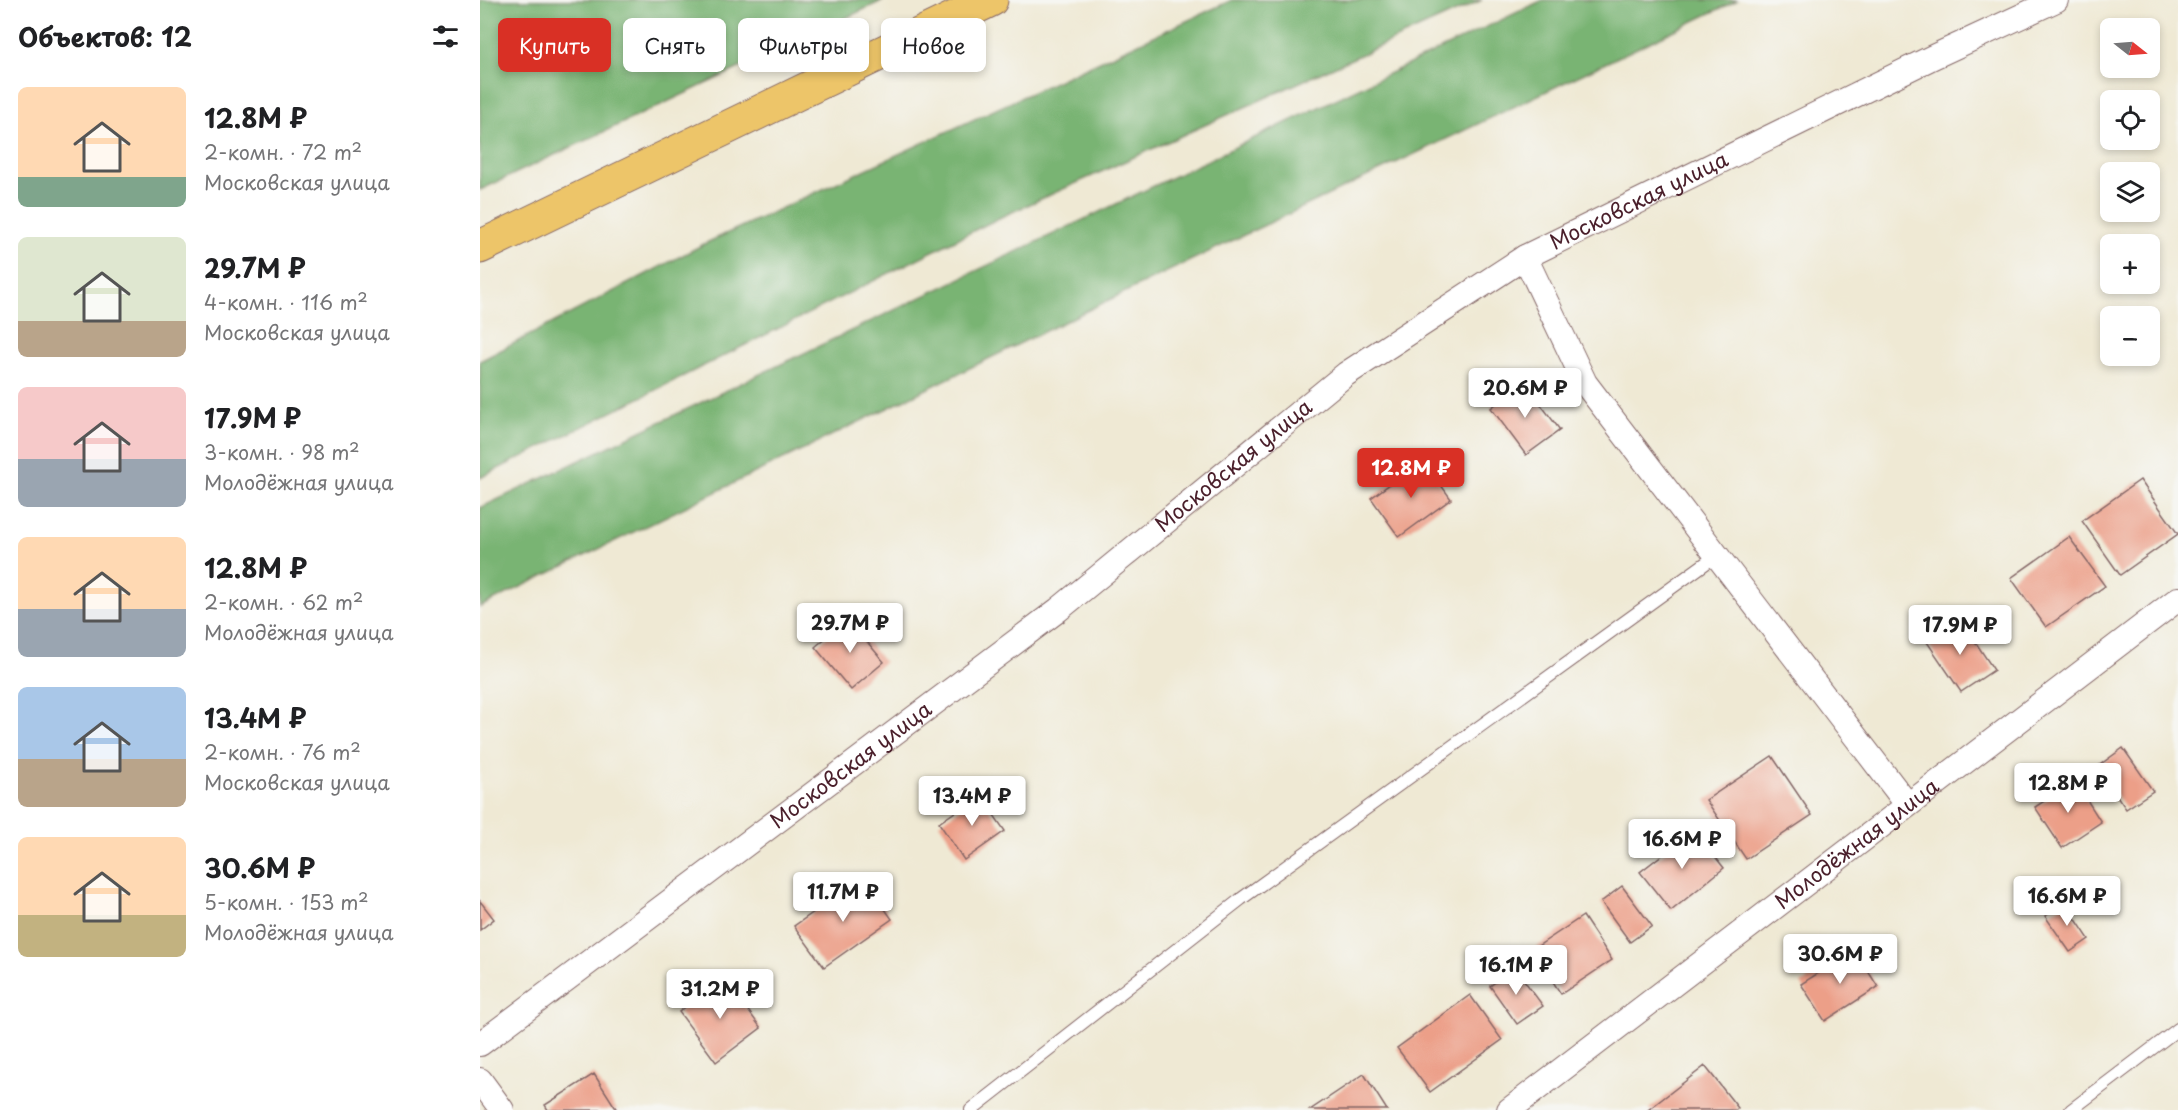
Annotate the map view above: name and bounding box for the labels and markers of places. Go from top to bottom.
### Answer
pin: 20.6M ₽ [1470,368,1580,419]
pin: 12.8M ₽ [1356,448,1466,499]
pin: 29.7M ₽ [795,603,905,654]
pin: 17.9M ₽ [1905,605,2015,656]
pin: 12.8M ₽ [2013,763,2123,814]
pin: 13.4M ₽ [917,776,1027,827]
pin: 16.6M ₽ [1627,819,1737,870]
pin: 11.7M ₽ [788,872,898,923]
pin: 16.6M ₽ [2012,876,2122,927]
pin: 30.6M ₽ [1785,934,1895,985]
pin: 16.1M ₽ [1461,945,1571,996]
pin: 31.2M ₽ [665,969,775,1020]

